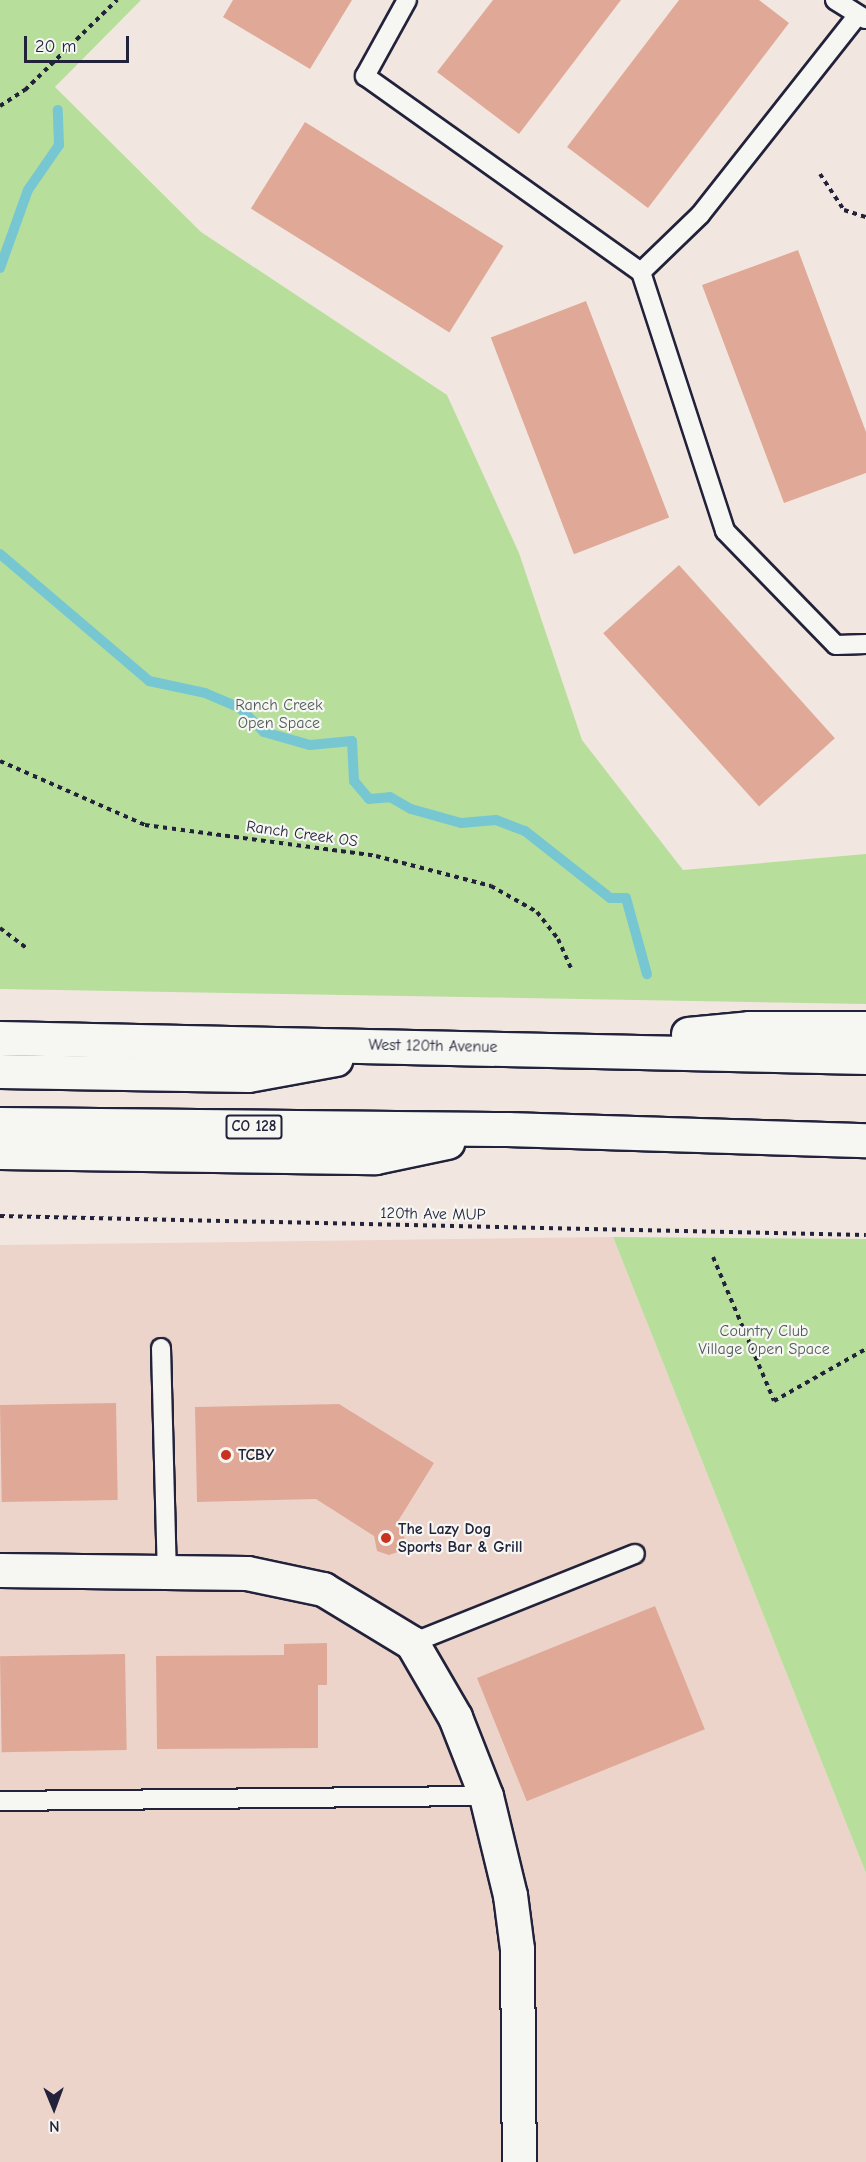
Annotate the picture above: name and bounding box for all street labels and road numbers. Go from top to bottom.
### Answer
street label: Ranch Creek OS [245,817,359,851]
street label: West 120th Avenue [368,1035,498,1057]
road number: CO 128 [226,1115,282,1139]
street label: 120th Ave MUP [380,1203,486,1225]

